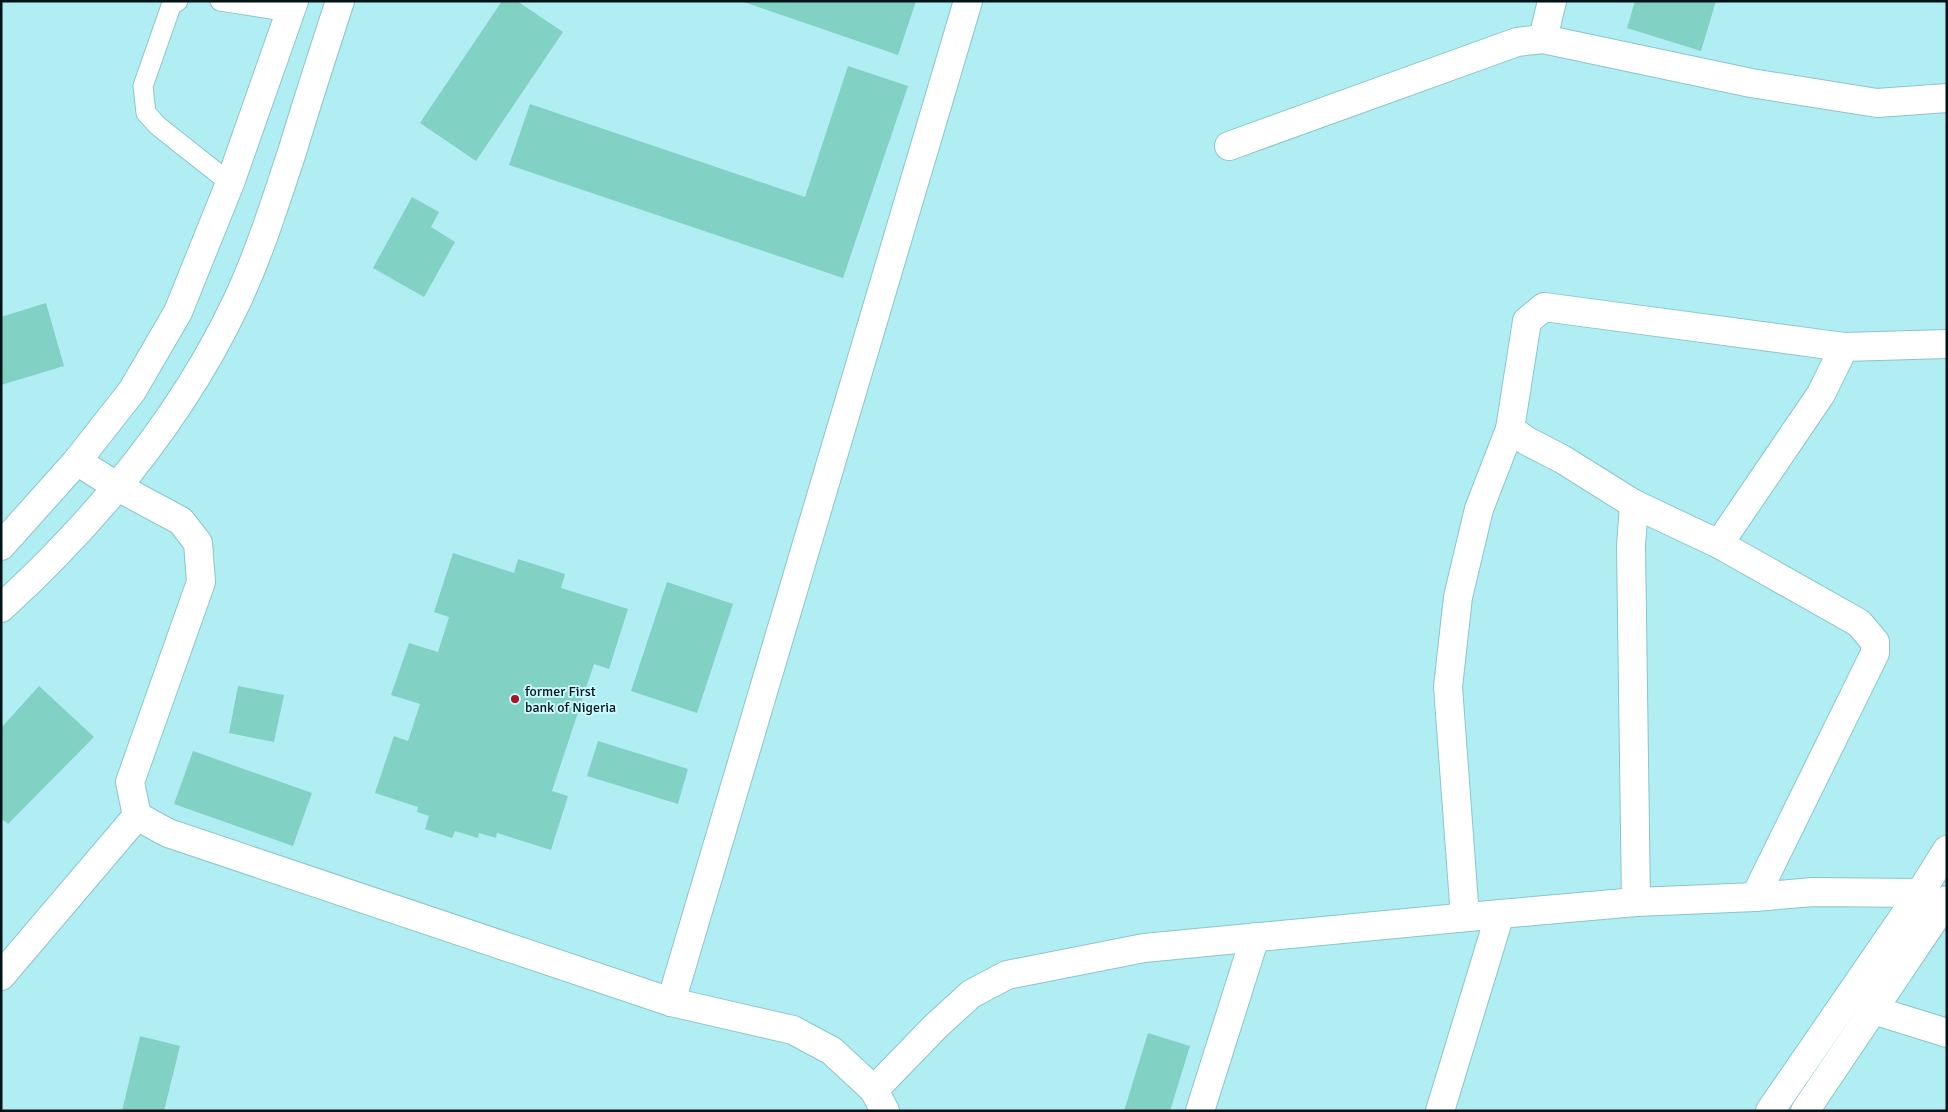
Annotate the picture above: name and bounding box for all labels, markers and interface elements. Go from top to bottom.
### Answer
place label: former First bank of Nigeria [525,683,616,716]
marker: former First bank of Nigeria [509,693,521,705]

